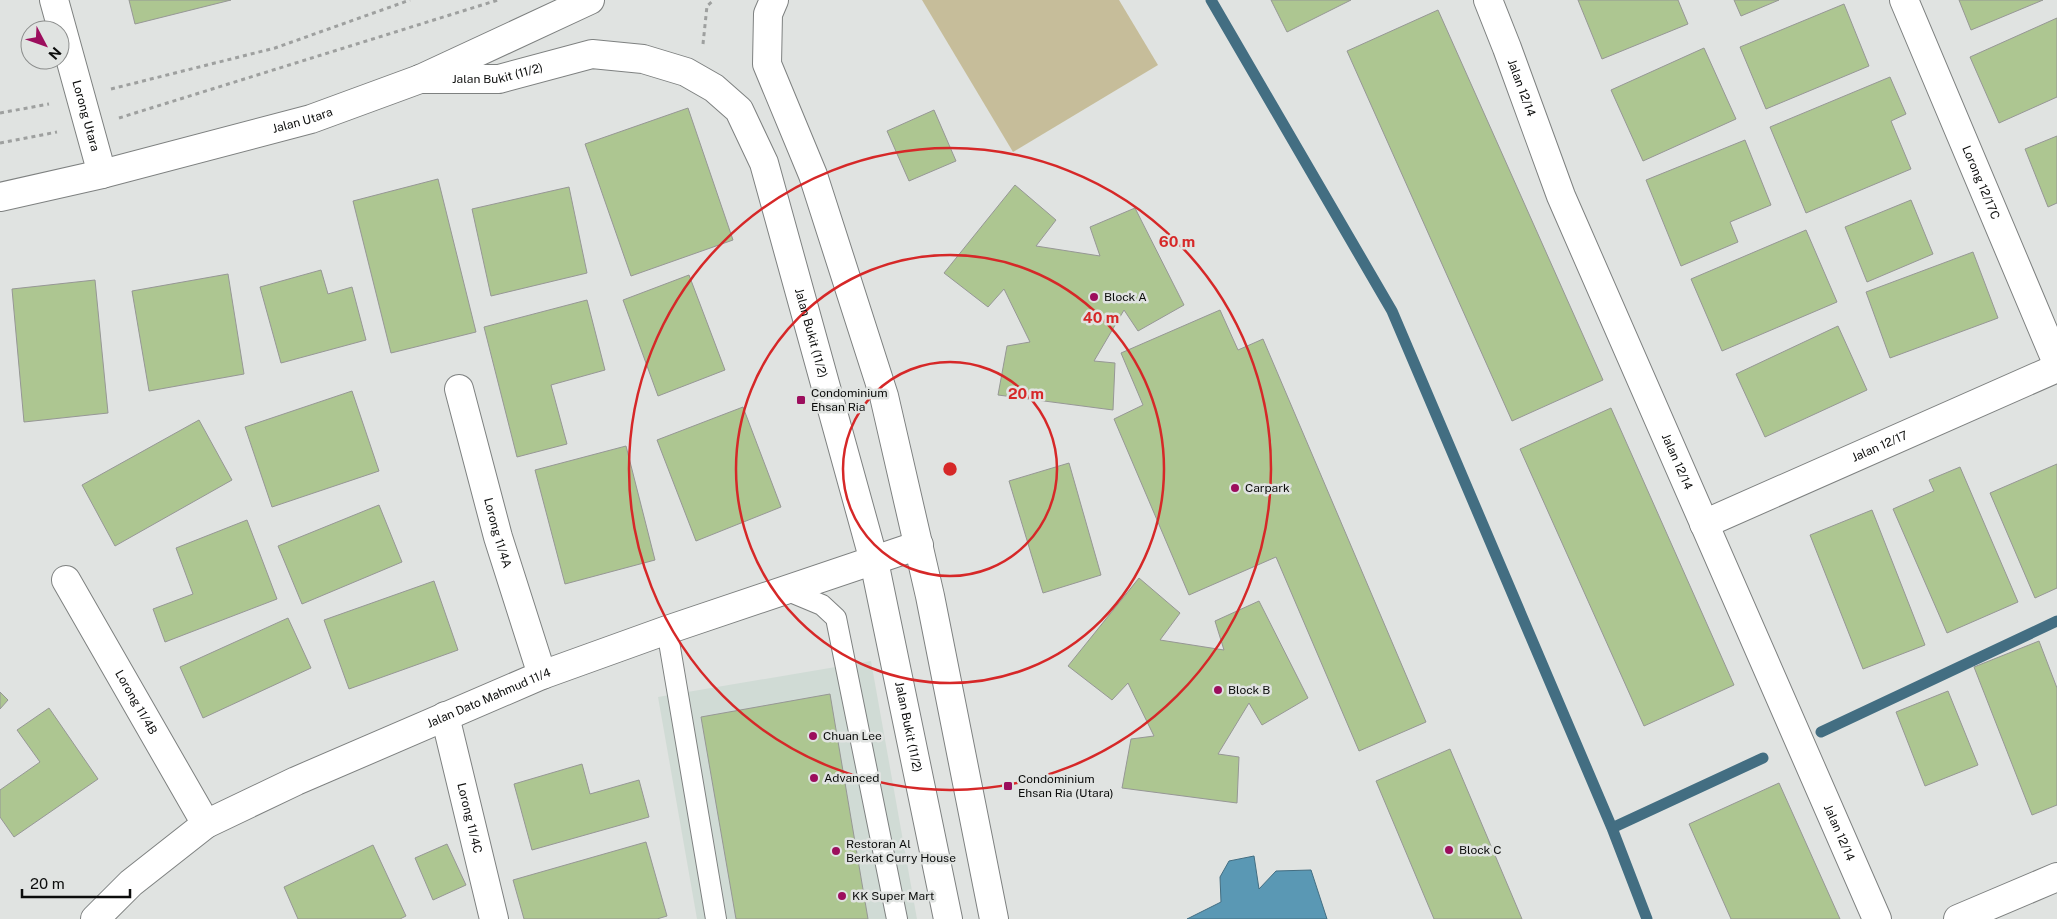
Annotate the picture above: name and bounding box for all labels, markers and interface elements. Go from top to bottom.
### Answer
north arrow [20,20,70,70]
text: N [45,44,64,63]
street label: Jalan 12/14 [1505,57,1539,119]
street label: Jalan Bukit (11/2) [452,61,544,86]
street label: Lorong Utara [69,79,102,153]
street label: Jalan Utara [271,105,335,136]
street label: Lorong 12/17C [1959,143,2003,222]
text: 60 m [1159,233,1195,250]
street label: Jalan Bukit (11/2) [792,287,830,379]
place label: Block A [1104,290,1147,304]
marker: Block A [1088,291,1100,303]
text: 40 m [1083,309,1119,326]
text: 20 m [1008,385,1044,402]
place label: Condominium Ehsan Ria [811,386,888,414]
marker: Condominium Ehsan Ria [795,394,807,406]
street label: Jalan 12/17 [1849,428,1910,465]
street label: Jalan 12/14 [1659,431,1696,492]
centre of rings [941,460,959,478]
place label: Carpark [1245,481,1290,495]
marker: Carpark [1229,482,1241,494]
street label: Lorong 11/4A [481,496,515,570]
street label: Jalan Dato Mahmud 11/4 [425,665,553,731]
street label: Lorong 11/4B [112,668,160,737]
street label: Jalan Bukit (11/2) [892,680,924,774]
place label: Block B [1228,683,1270,697]
marker: Block B [1212,684,1224,696]
place label: Chuan Lee [823,729,882,743]
marker: Chuan Lee [807,730,819,742]
place label: Advanced [824,771,879,785]
marker: Advanced [808,772,820,784]
place label: Condominium Ehsan Ria (Utara) [1018,772,1114,800]
marker: Condominium Ehsan Ria (Utara) [1002,780,1014,792]
street label: Lorong 11/4C [454,781,485,855]
street label: Jalan 12/14 [1821,802,1858,863]
place label: Restoran Al Berkat Curry House [846,837,956,865]
place label: Block C [1459,843,1502,857]
marker: Block C [1443,844,1455,856]
marker: Restoran Al Berkat Curry House [830,845,842,857]
scale bar [22,866,130,898]
text: 20 m [30,875,65,892]
place label: KK Super Mart [852,889,935,903]
marker: KK Super Mart [836,890,848,902]

